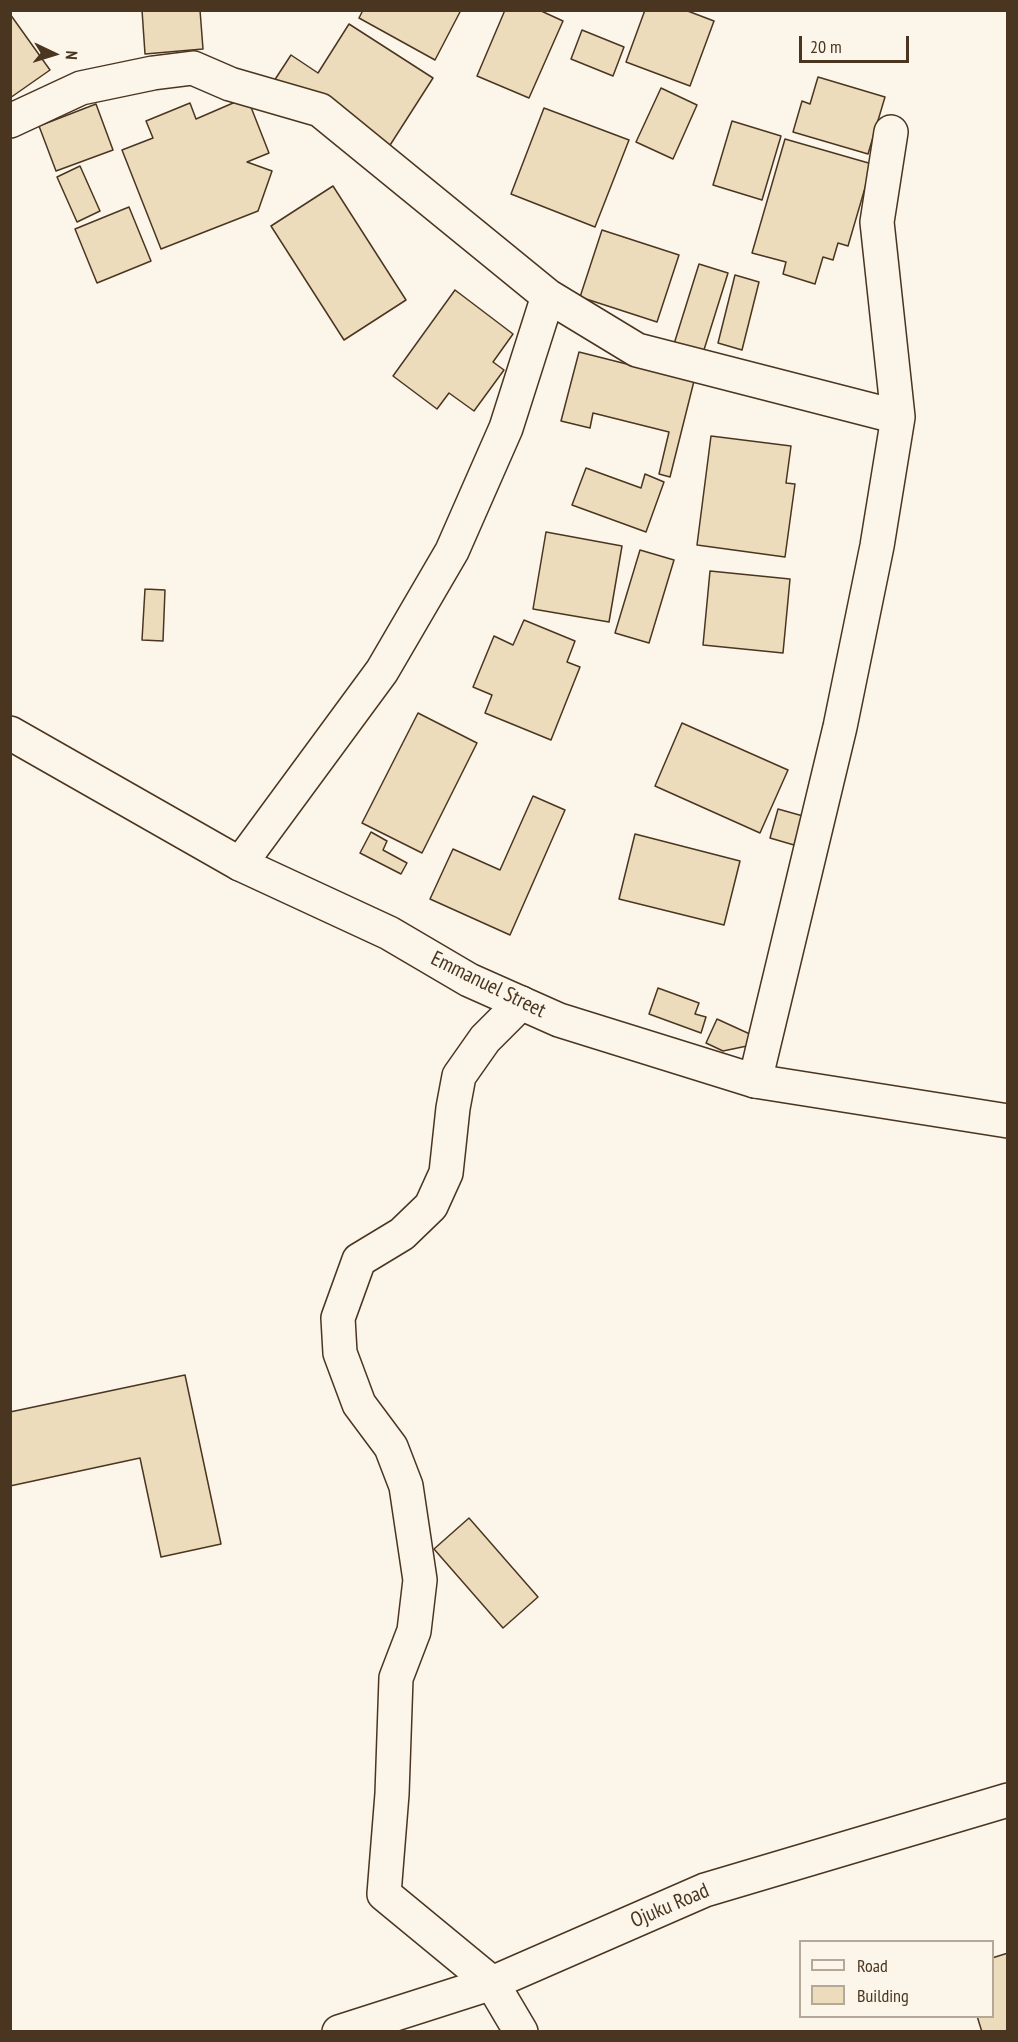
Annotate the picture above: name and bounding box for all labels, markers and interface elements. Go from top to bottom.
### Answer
north arrow [24,24,84,84]
scale bar [802,24,912,62]
text: 20 m [810,35,842,58]
text: N [62,50,82,60]
street label: Emmanuel Street [426,946,550,1024]
street label: Ojuku Road [627,1878,713,1934]
legend [799,1940,994,2018]
text: Road [857,1954,888,1977]
text: Building [857,1984,909,2007]

